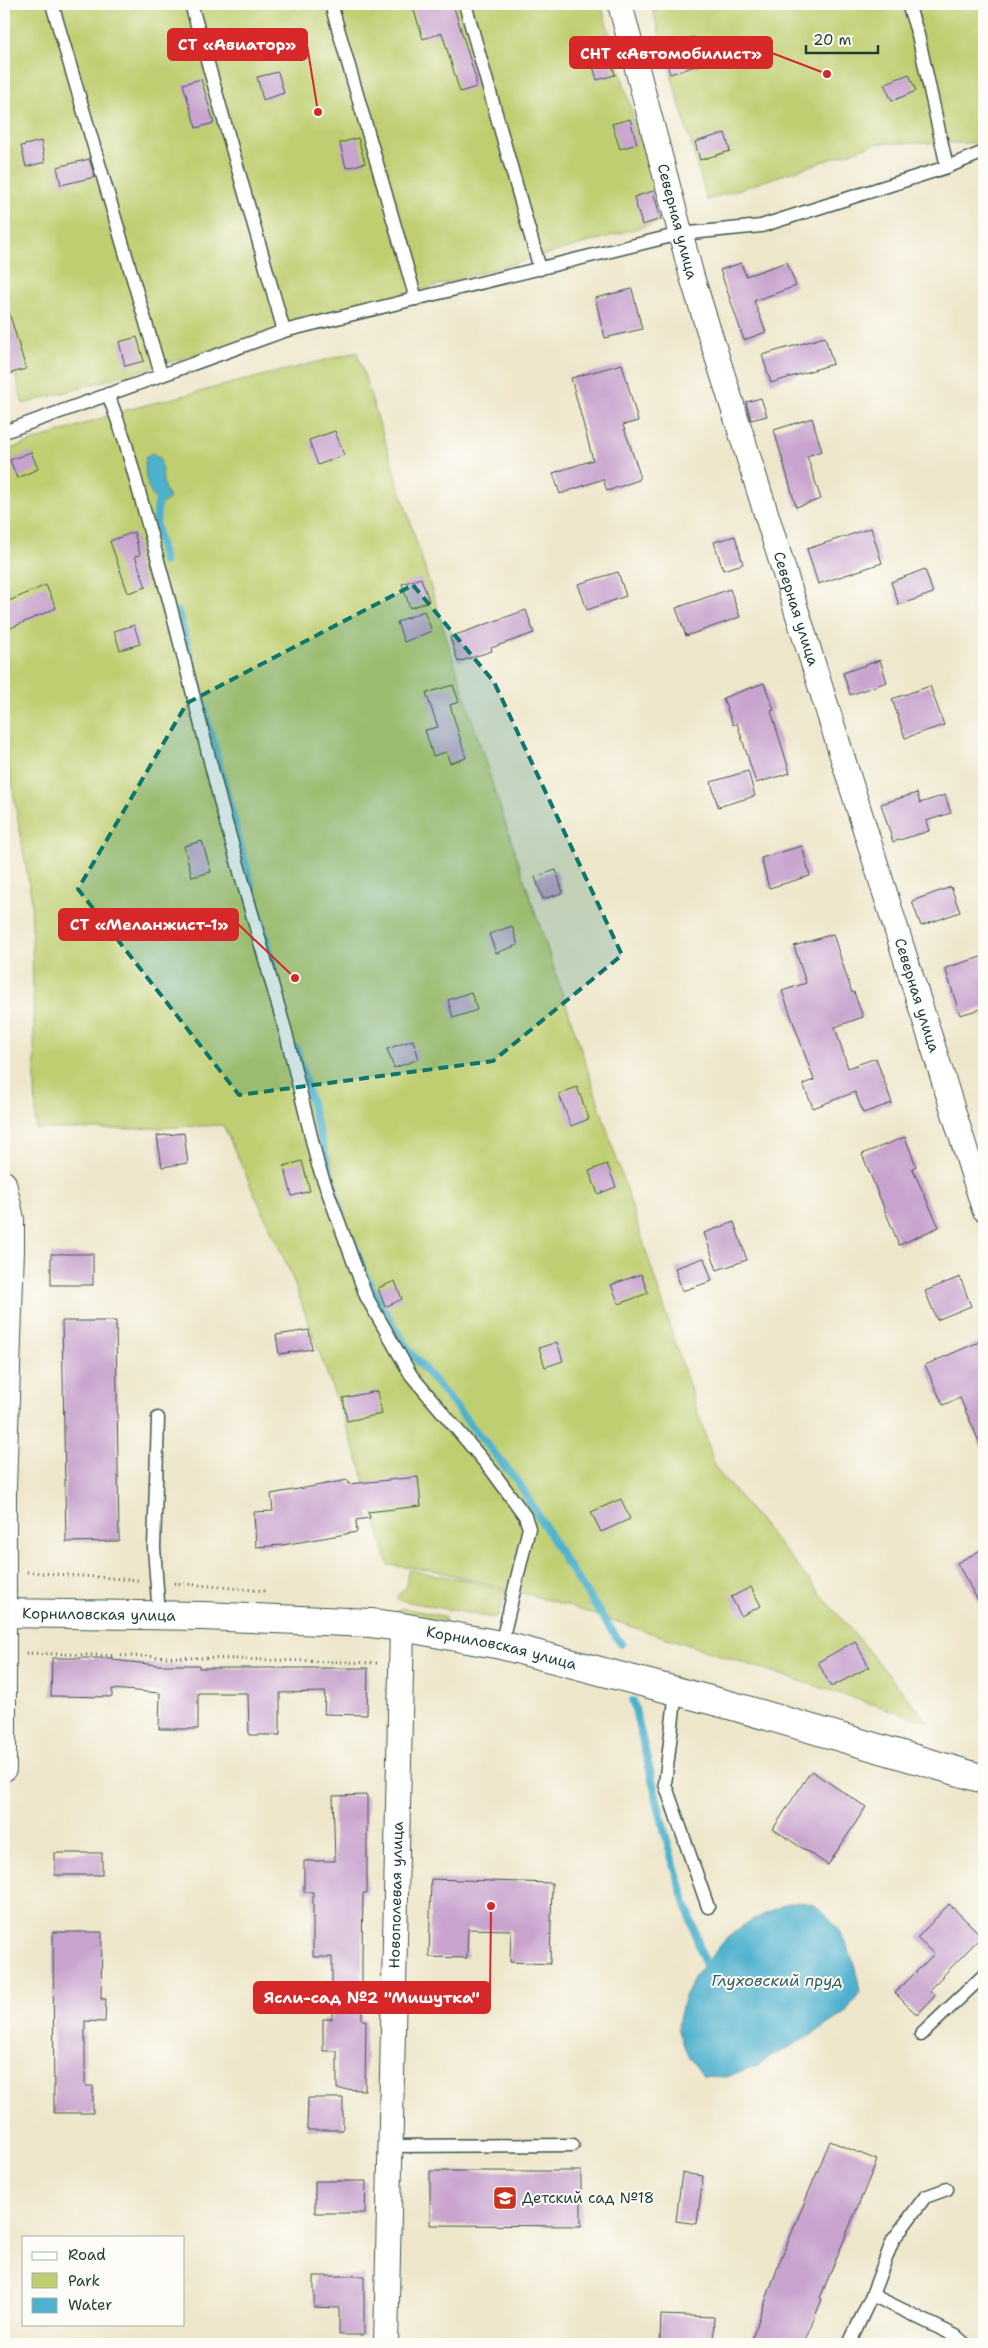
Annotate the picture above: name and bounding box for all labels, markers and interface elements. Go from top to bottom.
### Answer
scale bar [806,22,878,54]
callout: СТ «Авиатор» [168,29,307,60]
text: 20 m [813,30,852,50]
text: СТ «Авиатор» [178,34,296,55]
callout: СНТ «Автомобилист» [570,37,772,68]
text: СНТ «Автомобилист» [580,43,762,64]
street label: Северная улица [653,162,702,282]
street label: Северная улица [769,549,823,669]
callout: СТ «Меланжист-1» [59,909,238,940]
text: СТ «Меланжист-1» [70,914,228,935]
street label: Северная улица [890,936,945,1056]
street label: Корниловская улица [22,1603,177,1626]
street label: Корниловская улица [425,1622,579,1675]
street label: Новополевая улица [384,1821,408,1969]
water label: Глуховский пруд [711,1970,843,1991]
callout: Ясли-сад №2 "Мишутка" [254,1982,490,2013]
text: Ясли-сад №2 "Мишутка" [264,1987,480,2008]
school or university icon: Детский сад №18 [492,2185,518,2211]
place label: Детский сад №18 [522,2188,654,2208]
legend [22,2236,185,2326]
text: Road [68,2245,106,2265]
text: Park [68,2271,100,2291]
text: Water [68,2295,112,2315]

